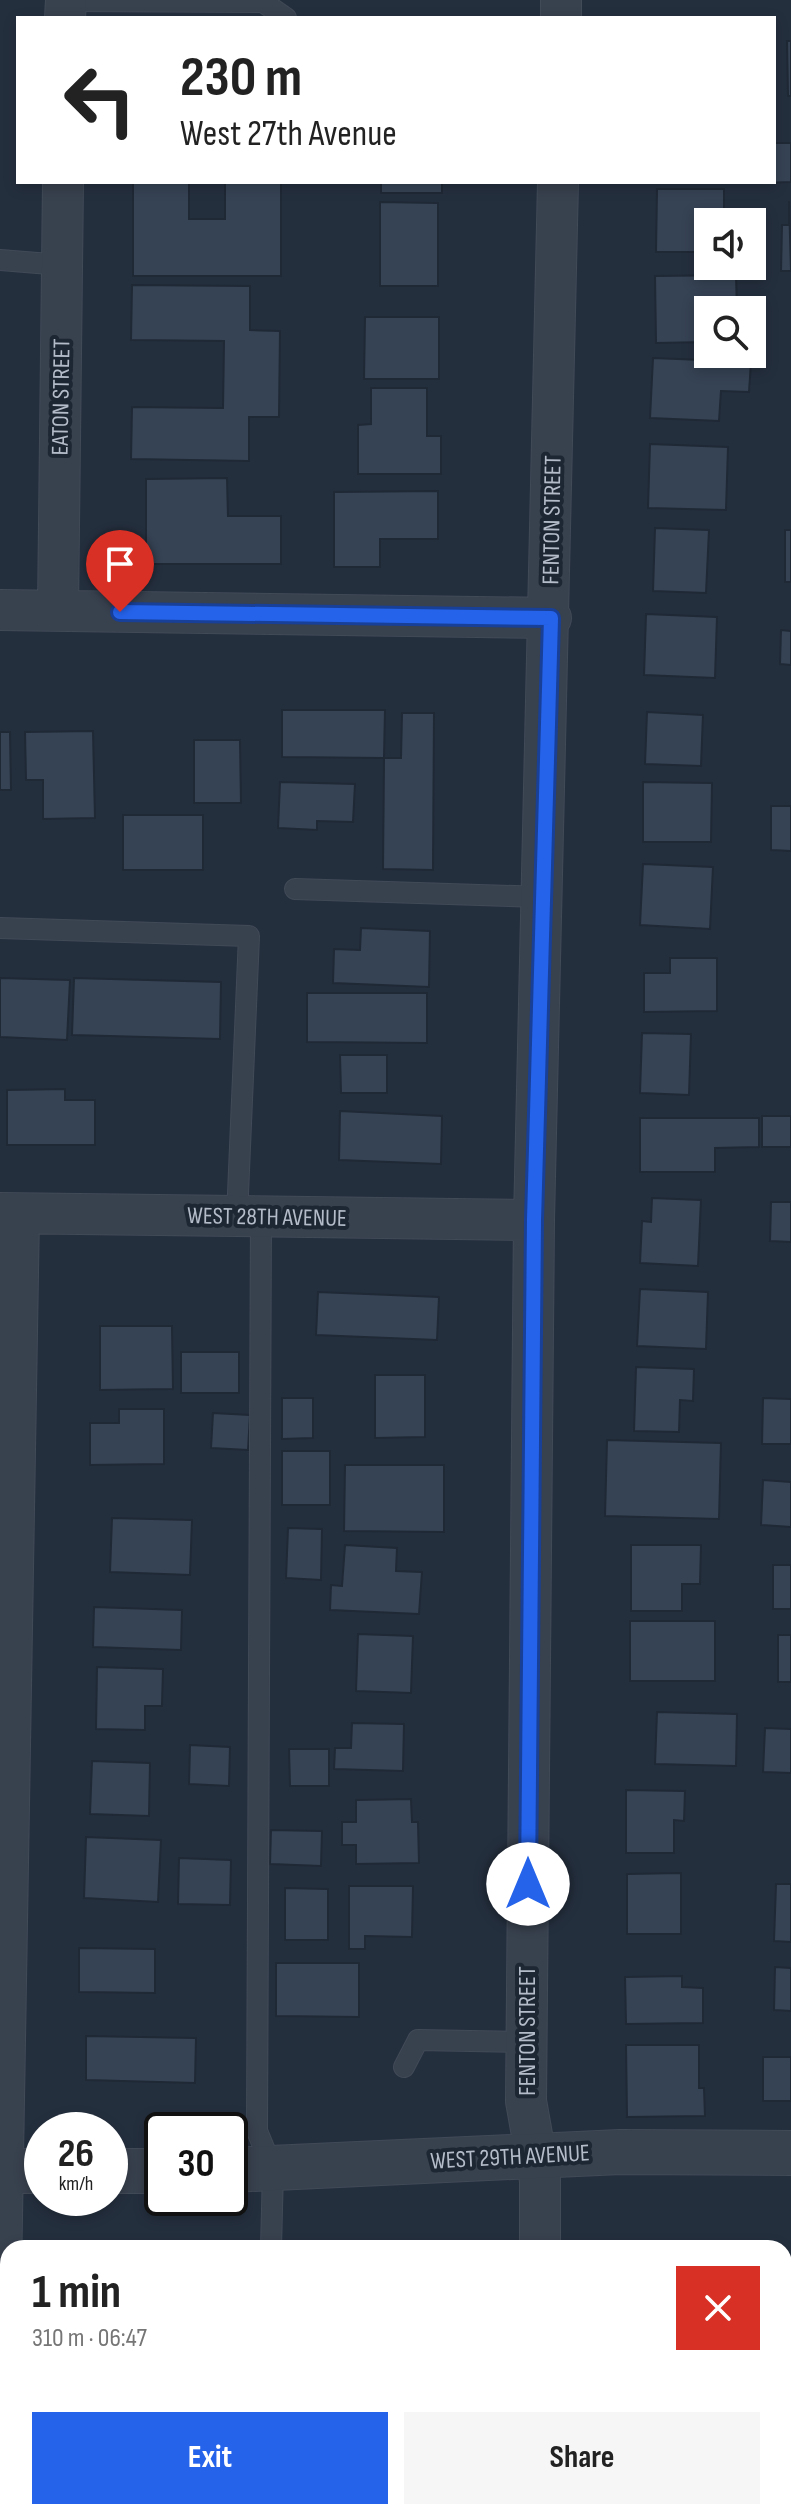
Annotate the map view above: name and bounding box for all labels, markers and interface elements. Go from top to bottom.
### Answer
text: 230 m [180,45,302,112]
icon: left [48,48,152,152]
text: West 27th Avenue [180,113,397,156]
map controls [694,208,766,368]
button: sound [694,208,766,280]
button: search [694,296,766,368]
street label: EATON STREET [45,338,77,456]
street label: FENTON STREET [536,455,568,585]
pin [86,530,154,612]
icon: arrive [98,542,142,586]
street label: WEST 28TH AVENUE [187,1201,347,1233]
position arrow [486,1842,570,1926]
street label: FENTON STREET [513,1966,542,2096]
speed limit sign: 30 [144,2112,248,2216]
text: 26 [58,2130,94,2178]
street label: WEST 29TH AVENUE [429,2138,591,2176]
text: km/h [59,2172,93,2196]
text: 1 min [32,2264,121,2321]
button: close [676,2266,760,2350]
text: 310 m · 06:47 [32,2323,147,2354]
button: Exit [32,2412,388,2504]
button: Share [404,2412,760,2504]

